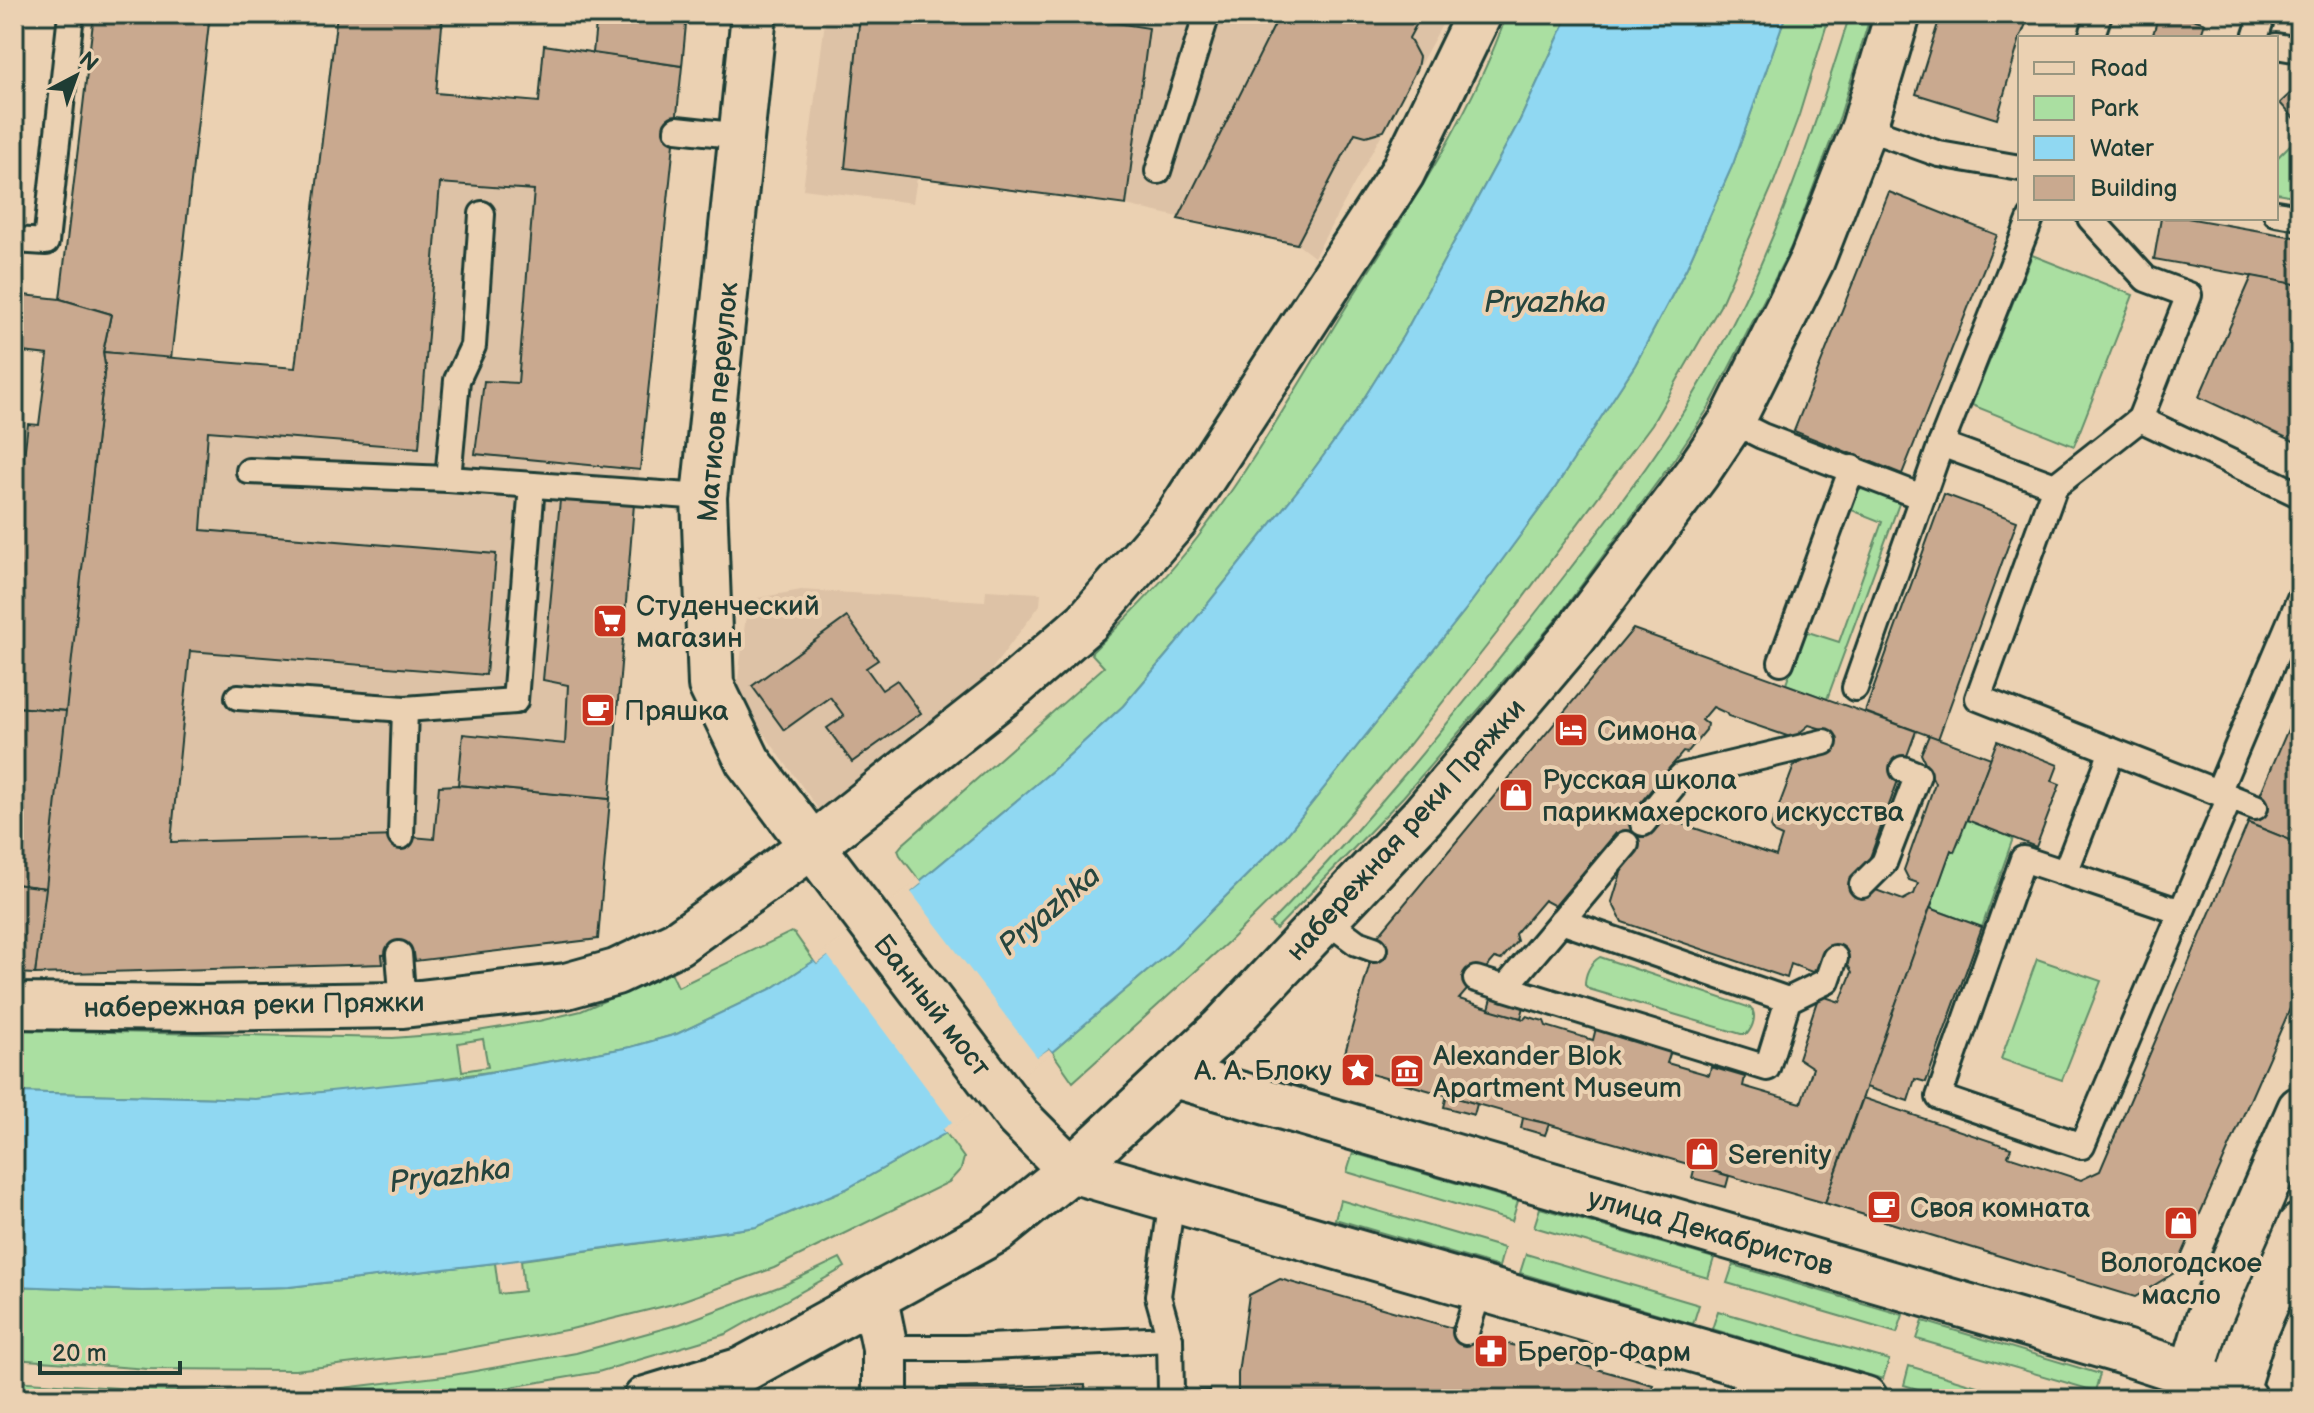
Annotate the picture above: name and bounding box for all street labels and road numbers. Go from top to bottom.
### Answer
street label: Матисов переулок [692,281,745,523]
street label: набережная реки Пряжки [1280,692,1533,968]
street label: Банный мост [866,928,998,1084]
street label: набережная реки Пряжки [83,986,425,1025]
street label: улица Декабристов [1584,1182,1837,1283]

